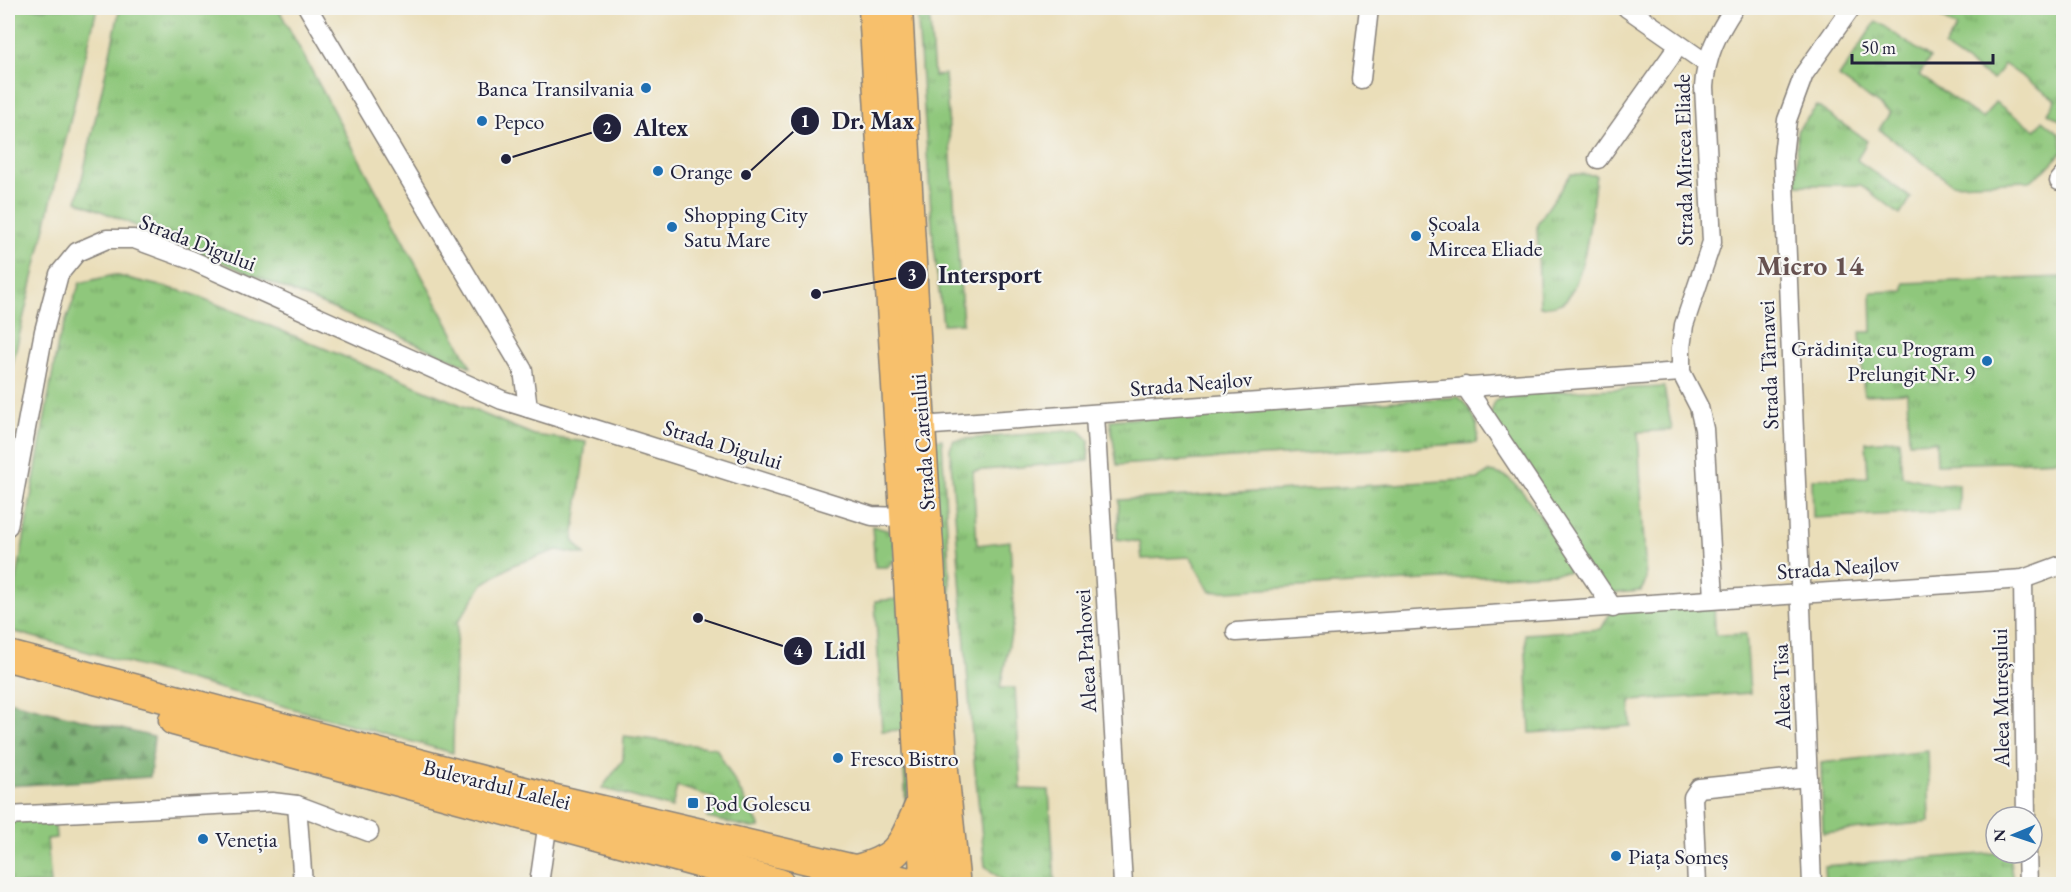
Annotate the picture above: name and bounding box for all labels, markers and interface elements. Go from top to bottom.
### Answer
scale bar [1852,27,1993,65]
text: 50 m [1861,36,1896,59]
street label: Strada Mircea Eliade [1667,73,1699,246]
place label: Banca Transilvania [477,74,634,103]
marker: Banca Transilvania [639,81,653,95]
callout: Dr. Max [790,100,927,142]
text: Dr. Max [832,105,914,136]
place label: Pepco [494,107,545,136]
callout: Altex [592,107,701,149]
text: 1 [800,109,810,132]
text: Altex [633,112,688,143]
marker: Pepco [475,114,489,128]
text: 2 [602,116,612,139]
place label: Orange [670,157,733,186]
marker: Orange [651,164,665,178]
place label: Shopping City Satu Mare [684,200,808,254]
street label: Strada Digului [135,207,260,278]
place label: Școala Mircea Eliade [1428,209,1543,263]
marker: Shopping City Satu Mare [665,220,679,234]
marker: Școala Mircea Eliade [1409,229,1423,243]
district label: Micro 14 [1757,247,1865,283]
callout: Intersport [897,254,1054,296]
text: Intersport [938,259,1042,290]
text: 3 [907,263,917,286]
street label: Strada Târnavei [1752,300,1785,430]
place label: Grădinița cu Program Prelungit Nr. 9 [1791,334,1975,388]
marker: Grădinița cu Program Prelungit Nr. 9 [1980,354,1994,368]
street label: Strada Neajlov [1129,364,1254,403]
street label: Strada Careiului [903,373,942,511]
street label: Strada Digului [660,413,786,476]
street label: Strada Neajlov [1776,549,1901,586]
street label: Aleea Prahovei [1068,588,1103,715]
street label: Aleea Mureșului [1985,628,2016,769]
callout: Lidl [783,630,878,672]
text: Lidl [824,635,866,666]
text: 4 [793,639,803,662]
street label: Aleea Tisa [1765,643,1798,732]
place label: Fresco Bistro [850,744,959,773]
marker: Fresco Bistro [831,751,845,765]
street label: Bulevardul Lalelei [420,752,574,817]
place label: Pod Golescu [705,789,811,818]
marker: Pod Golescu [686,796,700,810]
north arrow [1984,805,2044,865]
place label: Veneția [215,825,278,854]
text: N [1989,829,2010,842]
marker: Veneția [196,832,210,846]
place label: Piața Someș [1628,842,1728,871]
marker: Piața Someș [1609,849,1623,863]

